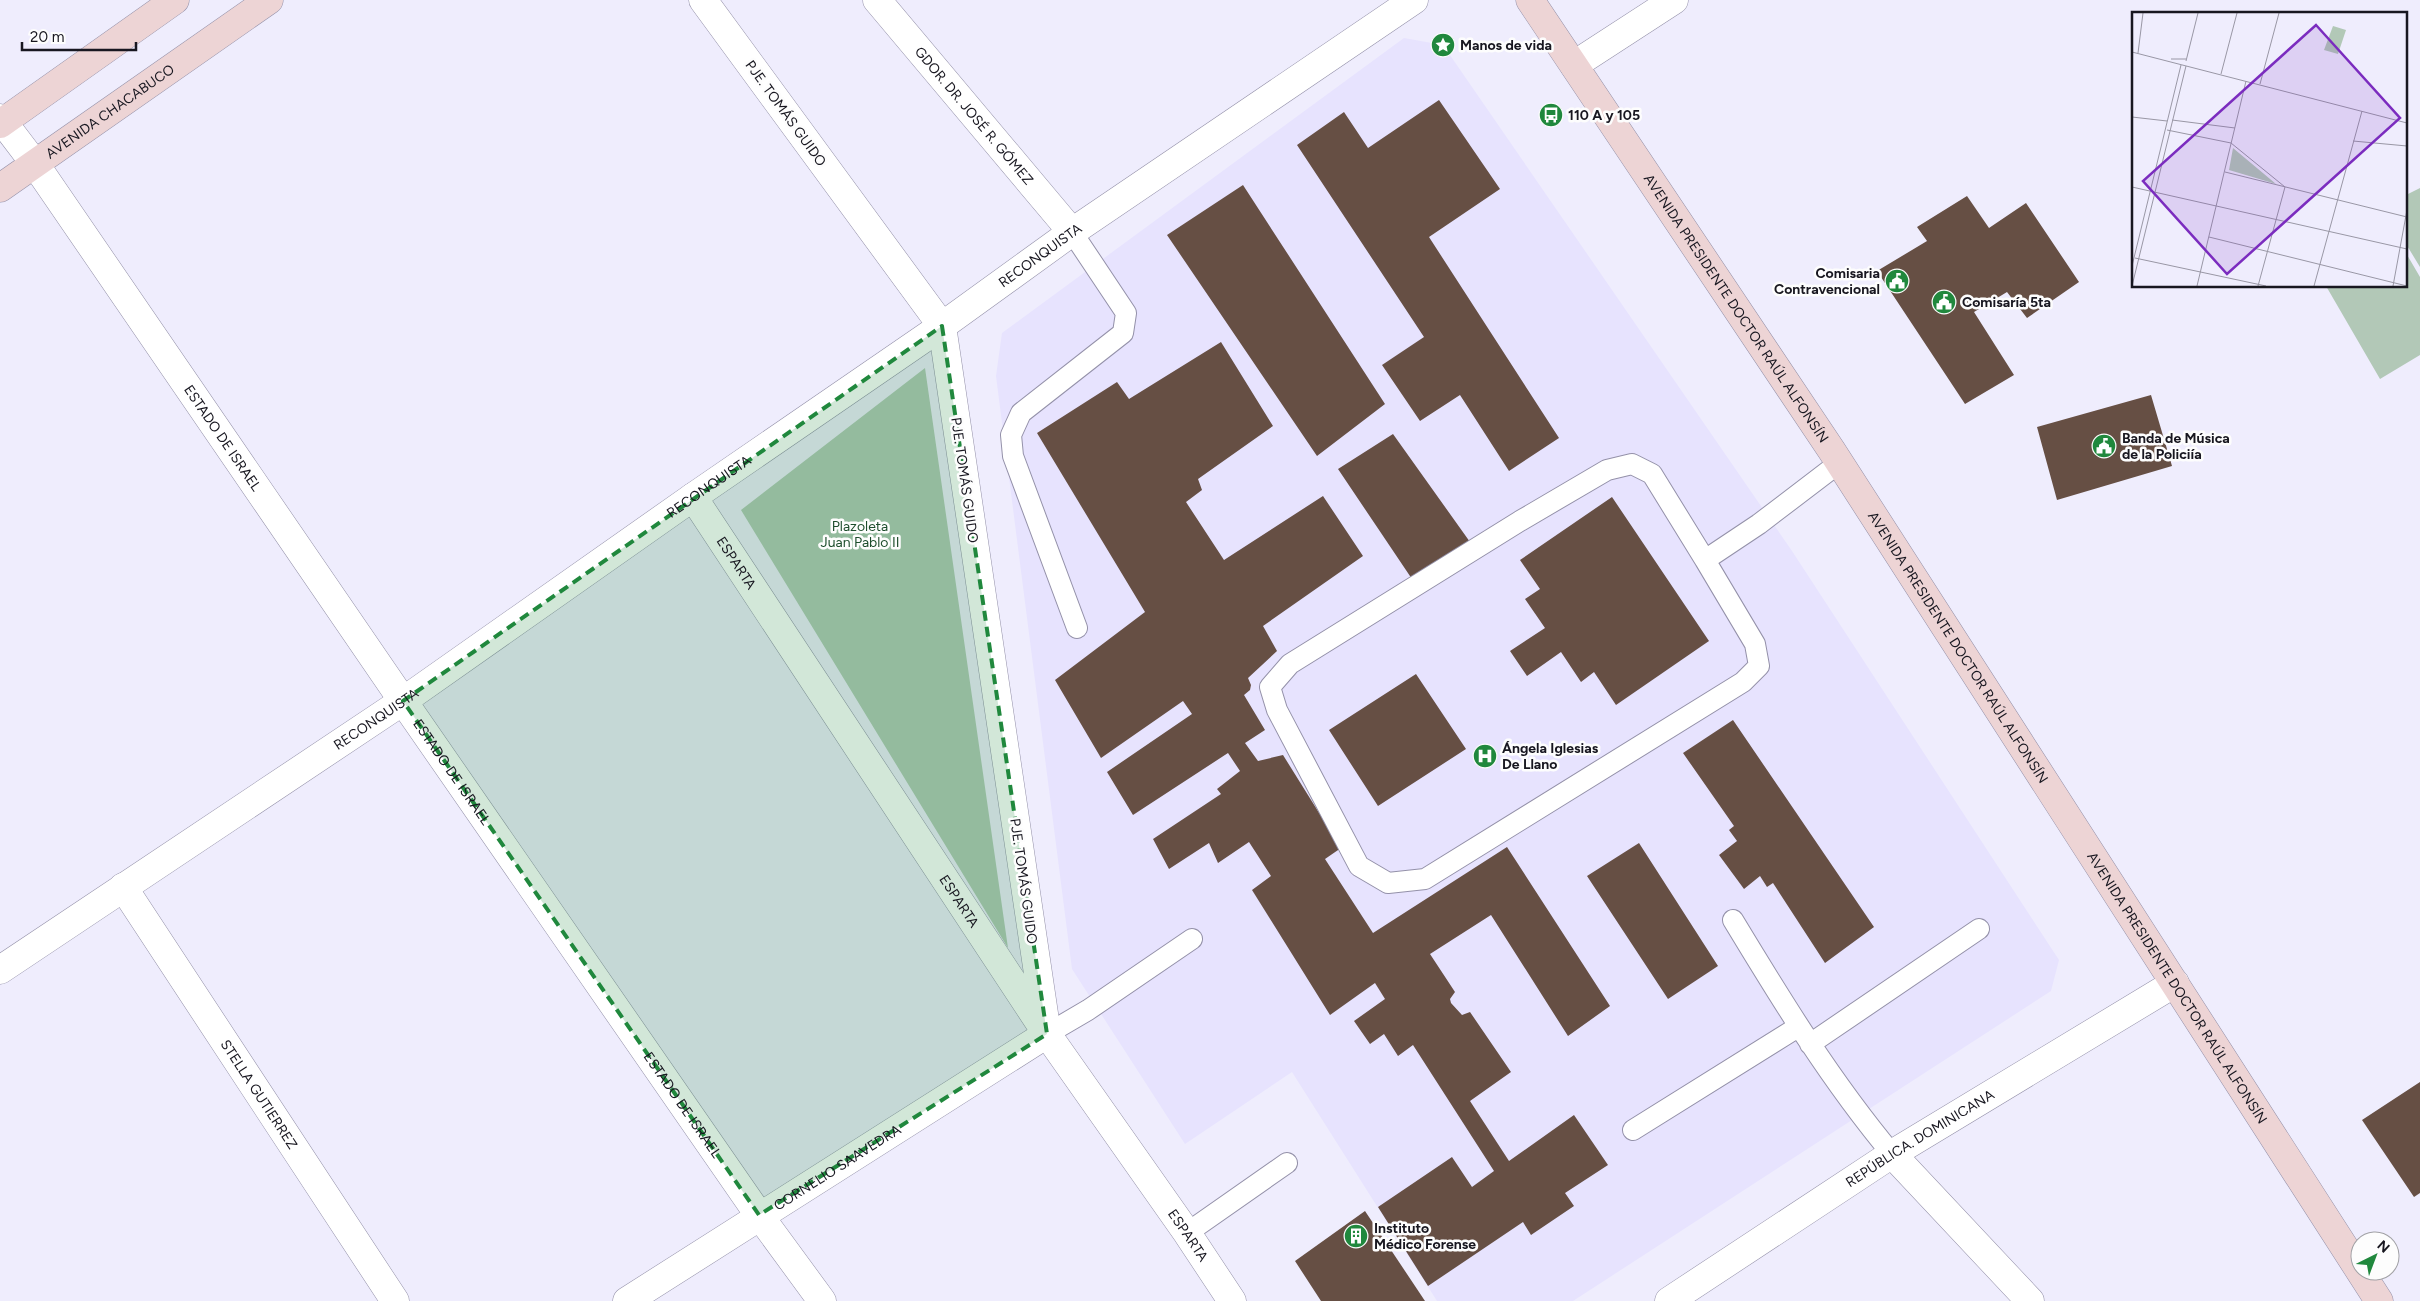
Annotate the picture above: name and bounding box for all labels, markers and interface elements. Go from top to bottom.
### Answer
inset map [2132,12,2408,288]
scale bar [22,20,136,52]
text: 20 m [30,28,64,46]
place icon: Manos de vida [1430,32,1456,58]
place label: Manos de vida [1460,37,1552,54]
street label: GDOR. DR. JOSÉ R. GÓMEZ [911,43,1037,189]
street label: PJE. TOMÁS GUIDO [741,57,830,170]
street label: AVENIDA CHACABUCO [43,61,178,162]
bus stop icon: 110 A y 105 [1538,102,1564,128]
place label: 110 A y 105 [1568,107,1640,124]
street label: AVENIDA PRESIDENTE DOCTOR RAÚL ALFONSÍN [1640,171,1832,446]
street label: RECONQUISTA [995,220,1085,291]
place label: Comisaria Contravencional [1774,265,1880,298]
public building icon: Comisaria Contravencional [1884,268,1910,294]
public building icon: Comisaría 5ta [1931,289,1957,315]
place label: Comisaría 5ta [1962,294,2051,311]
street label: ESTADO DE ISRAEL [180,382,265,495]
street label: PJE. TOMÁS GUIDO [947,416,982,544]
place label: Banda de Música de la Policiía [2122,430,2230,463]
public building icon: Banda de Música de la Policiía [2091,433,2117,459]
street label: RECONQUISTA [664,452,755,522]
street label: AVENIDA PRESIDENTE DOCTOR RAÚL ALFONSÍN [1864,508,2051,786]
park label: Plazoleta Juan Pablo II [821,518,900,551]
street label: ESPARTA [713,534,760,593]
street label: RECONQUISTA [331,685,422,754]
street label: ESTADO DE ISRAEL [409,716,495,829]
place label: Ángela Iglesias De Llano [1502,740,1599,773]
hospital icon: Ángela Iglesias De Llano [1472,743,1498,769]
street label: PJE. TOMÁS GUIDO [1006,817,1041,945]
street label: AVENIDA PRESIDENTE DOCTOR RAÚL ALFONSÍN [2083,849,2271,1127]
street label: ESPARTA [936,872,983,931]
street label: STELLA GUTIERREZ [217,1037,301,1152]
street label: ESTADO DE ISRAEL [640,1049,725,1162]
street label: REPÚBLICA. DOMINICANA [1843,1086,1998,1191]
street label: CORNELIO SAAVEDRA [771,1121,905,1214]
street label: ESPARTA [1164,1206,1212,1265]
place label: Instituto Médico Forense [1374,1220,1476,1253]
building icon: Instituto Médico Forense [1343,1223,1369,1249]
north arrow [2350,1231,2400,1281]
text: N [2374,1237,2393,1257]

